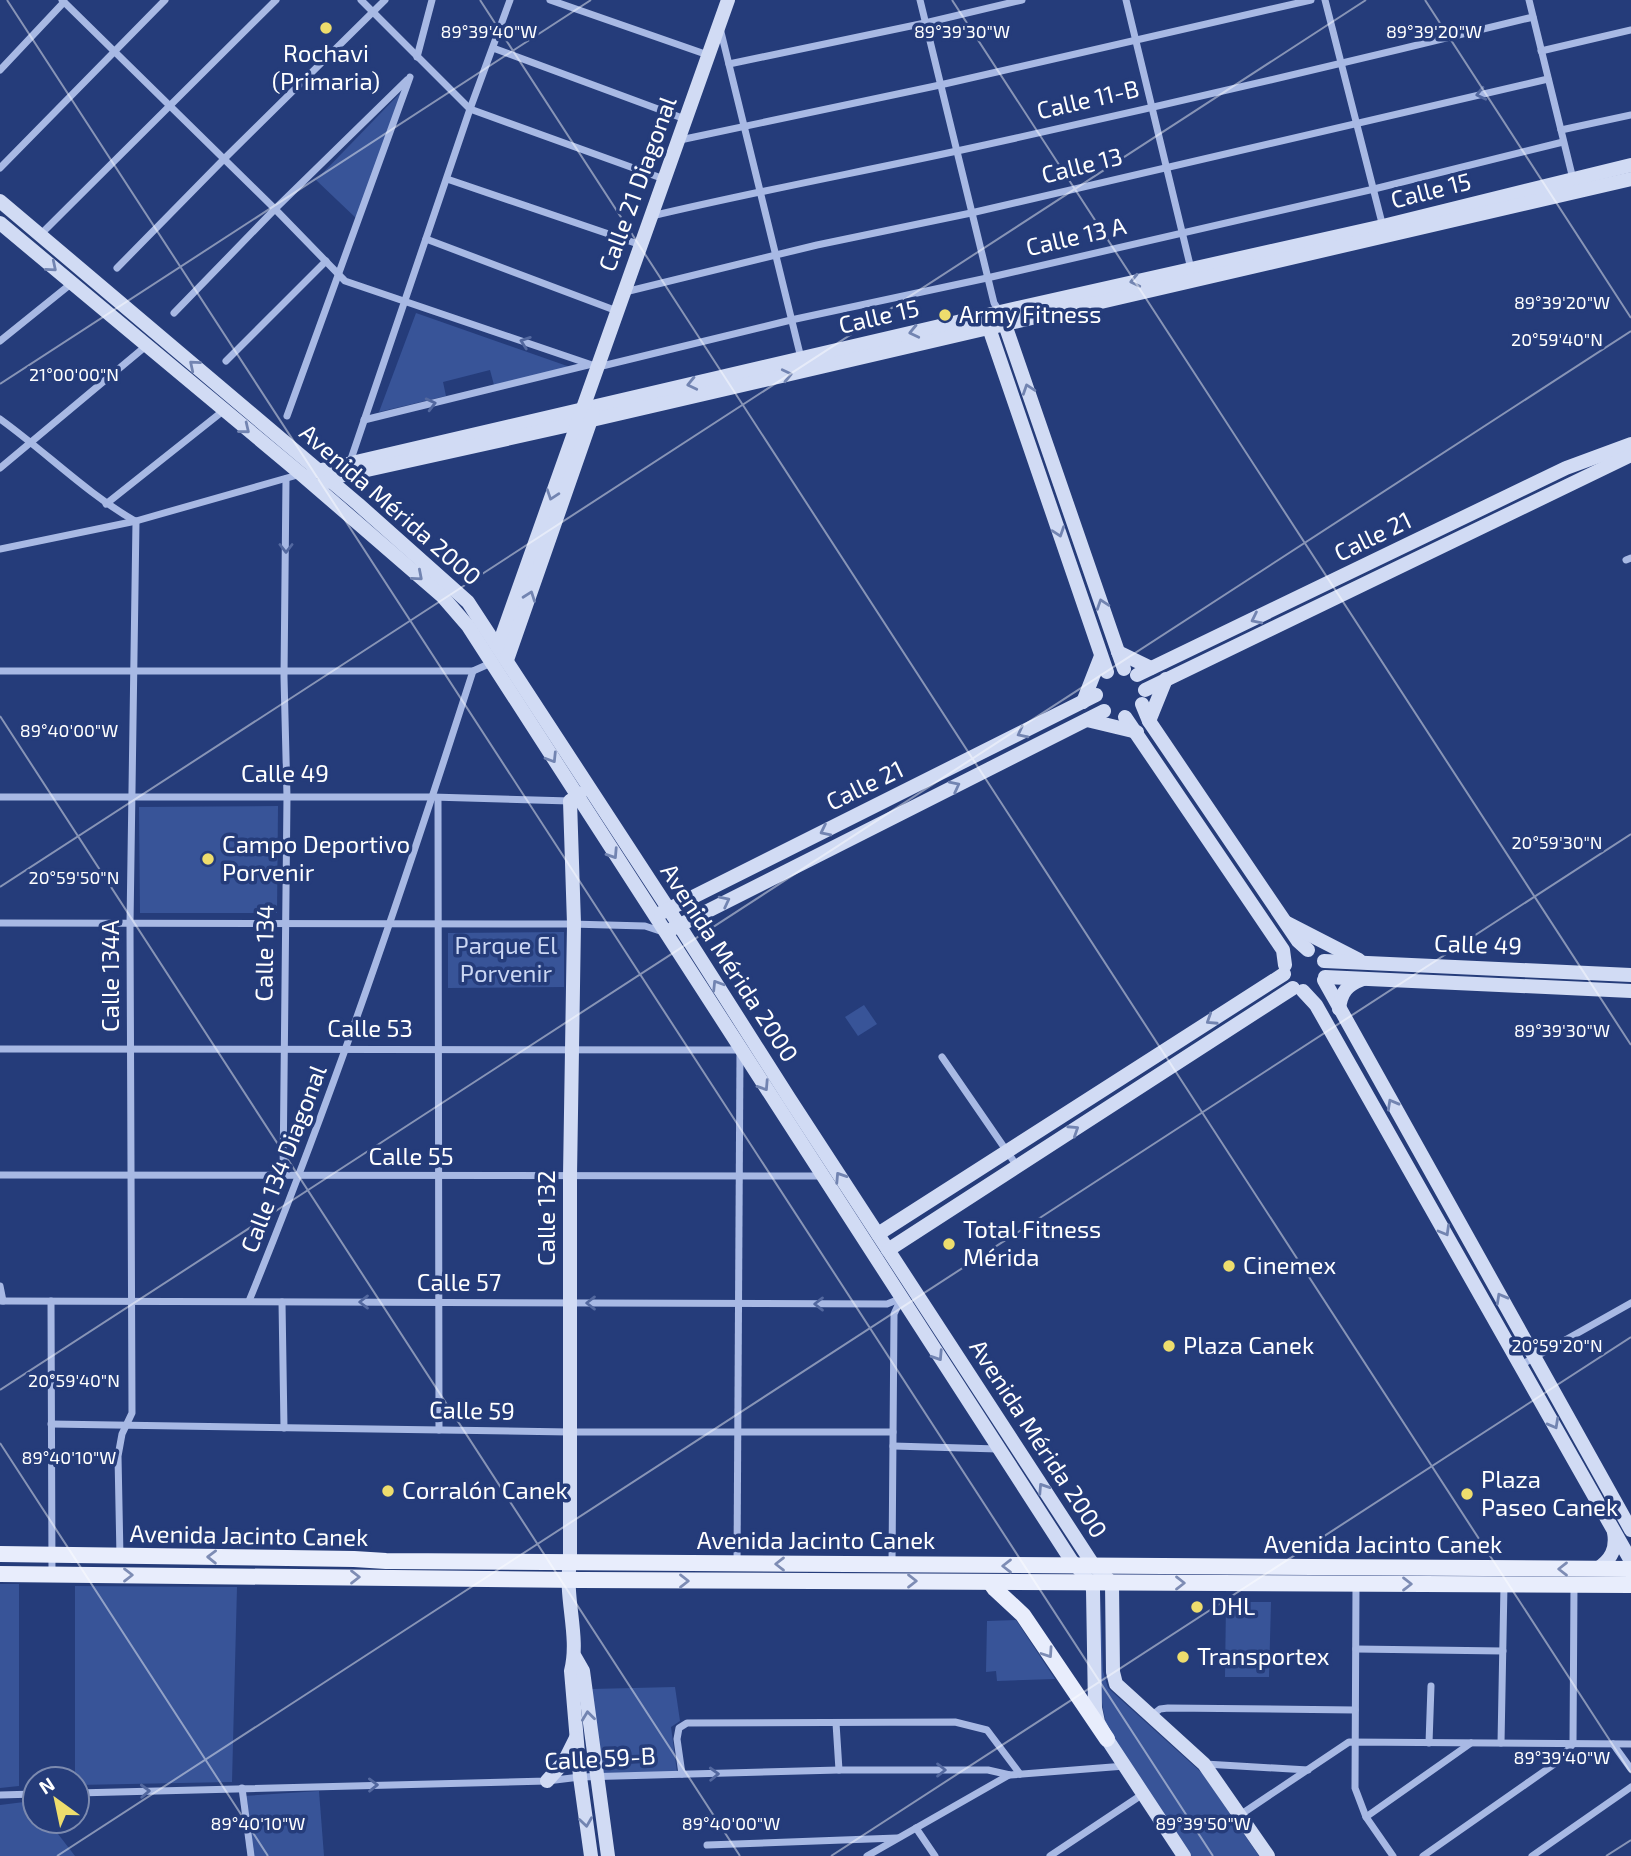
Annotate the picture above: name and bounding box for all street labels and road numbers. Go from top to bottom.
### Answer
street label: Calle 11-B [1034,73,1142,124]
street label: Calle 21 Diagonal [592,92,682,275]
street label: Calle 13 [1038,141,1125,189]
street label: Calle 15 [1387,166,1474,214]
street label: Calle 13 A [1023,210,1129,261]
street label: Calle 15 [836,292,922,339]
street label: Avenida Mérida 2000 [294,417,488,591]
street label: Calle 21 [1329,505,1416,567]
street label: Calle 21 [821,754,908,816]
street label: Calle 49 [241,758,329,787]
street label: Avenida Mérida 2000 [655,858,805,1067]
street label: Calle 134 [248,904,279,1002]
street label: Calle 134A [95,920,124,1032]
street label: Calle 49 [1434,927,1522,960]
street label: Calle 53 [327,1013,413,1042]
street label: Calle 134 Diagonal [233,1061,332,1256]
street label: Calle 55 [368,1141,454,1170]
street label: Calle 132 [531,1170,560,1266]
street label: Calle 57 [417,1267,501,1296]
street label: Avenida Mérida 2000 [964,1334,1114,1543]
street label: Calle 59 [429,1394,515,1425]
street label: Avenida Jacinto Canek [129,1518,369,1551]
street label: Avenida Jacinto Canek [697,1525,935,1554]
street label: Avenida Jacinto Canek [1264,1529,1502,1558]
street label: Calle 59-B [543,1740,656,1775]

